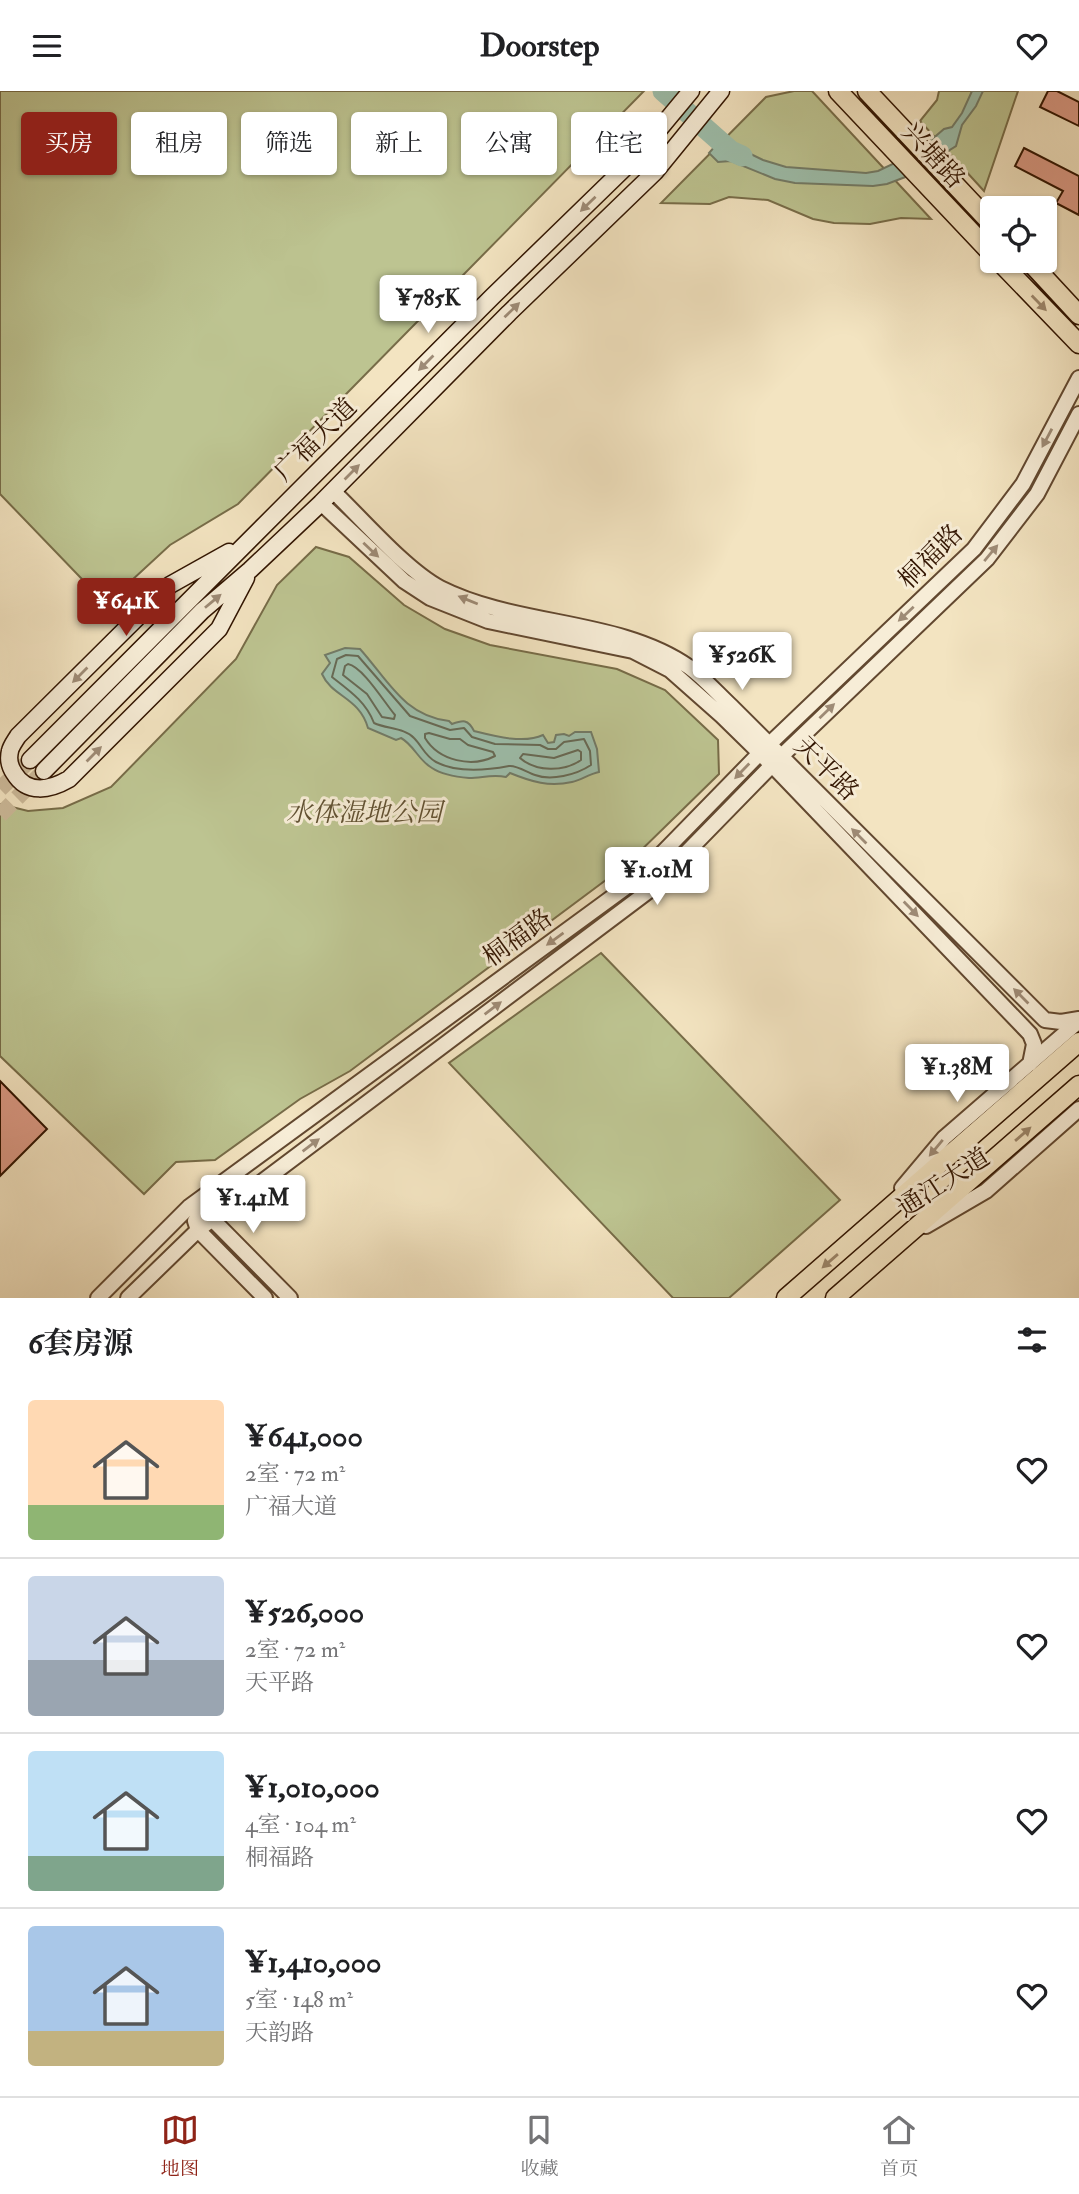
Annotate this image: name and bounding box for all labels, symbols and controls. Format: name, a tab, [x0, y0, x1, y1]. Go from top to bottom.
text: Doorstep	[480, 26, 599, 66]
icon: menu	[28, 27, 66, 65]
icon: heart	[1013, 27, 1051, 65]
chip: 买房	[21, 112, 117, 175]
chip: 租房	[131, 112, 227, 175]
chip: 筛选	[241, 112, 337, 175]
chip: 新上	[351, 112, 447, 175]
chip: 公寓	[461, 112, 557, 175]
chip: 住宅	[571, 112, 667, 175]
street label: 兴塘路	[895, 116, 972, 195]
one-way arrow	[580, 195, 597, 211]
map controls	[980, 196, 1057, 273]
button: locate	[980, 196, 1057, 273]
pin: ¥785K	[379, 275, 477, 335]
text: ¥785K	[396, 283, 460, 312]
one-way arrow	[1030, 294, 1047, 311]
one-way arrow	[504, 302, 521, 319]
one-way arrow	[417, 355, 434, 372]
street label: 广福大道	[268, 392, 364, 488]
one-way arrow	[1042, 428, 1053, 448]
one-way arrow	[344, 464, 360, 480]
street label: 桐福路	[892, 518, 970, 596]
one-way arrow	[362, 541, 379, 557]
one-way arrow	[983, 545, 998, 562]
pin: ¥641K	[77, 579, 175, 638]
text: ¥641K	[93, 586, 159, 615]
one-way arrow	[204, 594, 222, 609]
one-way arrow	[457, 594, 478, 605]
one-way arrow	[898, 606, 915, 622]
pin: ¥526K	[693, 633, 791, 692]
text: ¥526K	[709, 640, 775, 669]
one-way arrow	[71, 666, 88, 683]
one-way arrow	[819, 703, 836, 720]
street label: 天平路	[787, 730, 865, 808]
one-way arrow	[86, 745, 103, 762]
one-way arrow	[733, 763, 750, 780]
park label: 水体湿地公园	[286, 797, 446, 829]
one-way arrow	[851, 827, 868, 844]
pin: ¥1.01M	[600, 847, 714, 907]
text: ¥1.01M	[621, 855, 693, 884]
one-way arrow	[902, 901, 919, 918]
street label: 桐福路	[477, 902, 559, 974]
one-way arrow	[546, 932, 564, 946]
one-way arrow	[1013, 988, 1030, 1004]
one-way arrow	[484, 1001, 502, 1015]
pin: ¥1.38M	[900, 1045, 1014, 1104]
text: ¥1.38M	[921, 1052, 993, 1081]
one-way arrow	[1015, 1126, 1032, 1142]
one-way arrow	[302, 1138, 320, 1152]
one-way arrow	[929, 1139, 944, 1156]
street label: 通江大道	[891, 1141, 996, 1225]
pin: ¥1.41M	[196, 1175, 310, 1235]
text: ¥1.41M	[216, 1183, 290, 1212]
one-way arrow	[821, 1253, 838, 1268]
icon: filters	[1013, 1321, 1051, 1359]
text: 6套房源	[28, 1325, 133, 1362]
text: ¥641,000	[245, 1418, 363, 1455]
icon: home	[84, 1428, 168, 1512]
icon: heart	[1013, 1451, 1051, 1489]
text: 2室 · 72 m²	[245, 1459, 345, 1488]
text: 广福大道	[245, 1492, 337, 1521]
text: ¥526,000	[245, 1594, 364, 1631]
icon: home	[84, 1604, 168, 1688]
icon: heart	[1013, 1627, 1051, 1665]
text: 2室 · 72 m²	[245, 1635, 345, 1664]
text: 天平路	[245, 1668, 314, 1697]
text: ¥1,010,000	[245, 1769, 380, 1806]
icon: home	[84, 1779, 168, 1863]
icon: heart	[1013, 1802, 1051, 1840]
text: 4室 · 104 m²	[245, 1810, 356, 1839]
text: 桐福路	[245, 1843, 314, 1872]
text: ¥1,410,000	[245, 1944, 381, 1981]
icon: home	[84, 1954, 168, 2038]
icon: heart	[1013, 1977, 1051, 2015]
text: 5室 · 148 m²	[245, 1985, 353, 2014]
text: 天韵路	[245, 2018, 314, 2047]
tab: 地图	[161, 2111, 199, 2181]
tab: 收藏	[520, 2111, 558, 2181]
tab: 首页	[880, 2111, 918, 2181]

